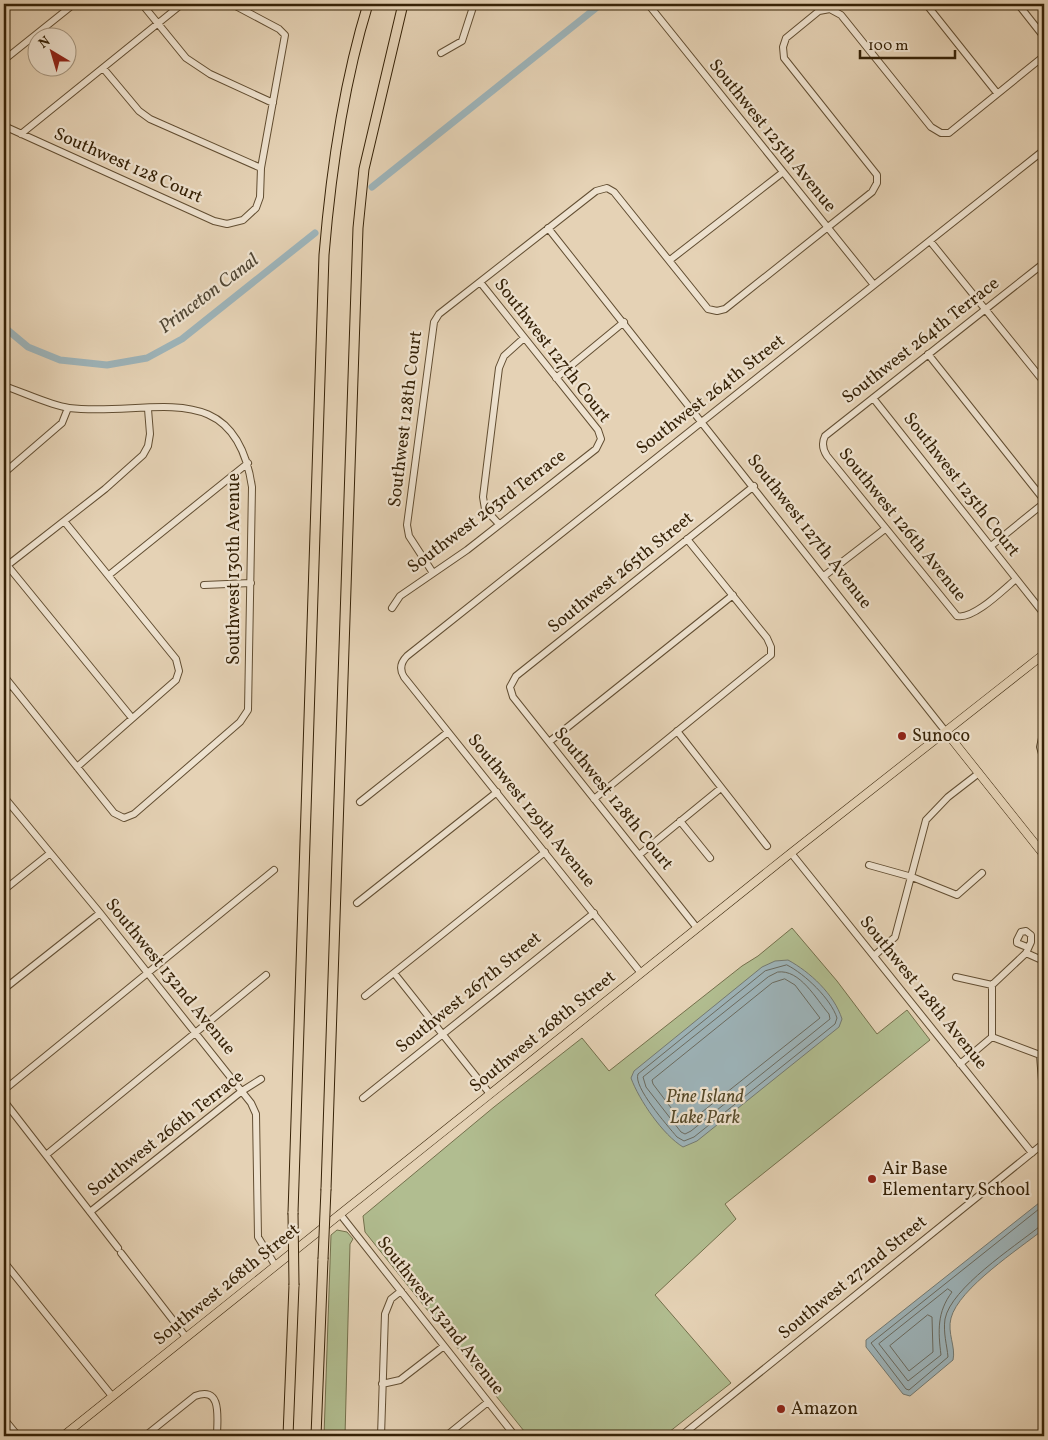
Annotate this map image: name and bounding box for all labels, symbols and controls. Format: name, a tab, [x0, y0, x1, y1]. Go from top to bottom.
north arrow	[28, 28, 78, 78]
scale bar	[860, 28, 956, 60]
text: N	[35, 32, 55, 54]
text: 100 m	[868, 36, 908, 57]
street label: Southwest 125th Avenue	[702, 54, 842, 218]
street label: Southwest 128 Court	[50, 122, 206, 210]
water label: Princeton Canal	[154, 248, 265, 340]
street label: Southwest 264th Terrace	[837, 272, 1005, 410]
street label: Southwest 127th Court	[488, 274, 616, 428]
street label: Southwest 128th Court	[383, 329, 429, 509]
street label: Southwest 264th Street	[631, 329, 791, 461]
street label: Southwest 125th Court	[897, 407, 1025, 563]
street label: Southwest 126th Avenue	[832, 443, 972, 607]
street label: Southwest 263rd Terrace	[402, 444, 572, 580]
street label: Southwest 127th Avenue	[741, 449, 877, 615]
street label: Southwest 130th Avenue	[222, 473, 247, 665]
street label: Southwest 265th Street	[543, 506, 699, 640]
street label: Southwest 128th Court	[547, 722, 679, 876]
place label: Sunoco	[912, 724, 970, 749]
street label: Southwest 129th Avenue	[461, 729, 601, 893]
marker: Sunoco	[896, 730, 908, 742]
street label: Southwest 132nd Avenue	[99, 893, 241, 1061]
street label: Southwest 128th Avenue	[853, 911, 993, 1075]
street label: Southwest 267th Street	[391, 926, 547, 1060]
street label: Southwest 268th Street	[465, 965, 621, 1099]
street label: Southwest 266th Terrace	[83, 1065, 249, 1203]
park label: Pine Island Lake Park	[666, 1085, 744, 1131]
place label: Air Base Elementary School	[882, 1157, 1030, 1203]
marker: Air Base Elementary School	[866, 1173, 878, 1185]
street label: Southwest 272nd Street	[773, 1210, 933, 1346]
street label: Southwest 268th Street	[149, 1218, 305, 1352]
street label: Southwest 132nd Avenue	[370, 1231, 510, 1401]
place label: Amazon	[791, 1397, 858, 1422]
marker: Amazon	[775, 1403, 787, 1415]

